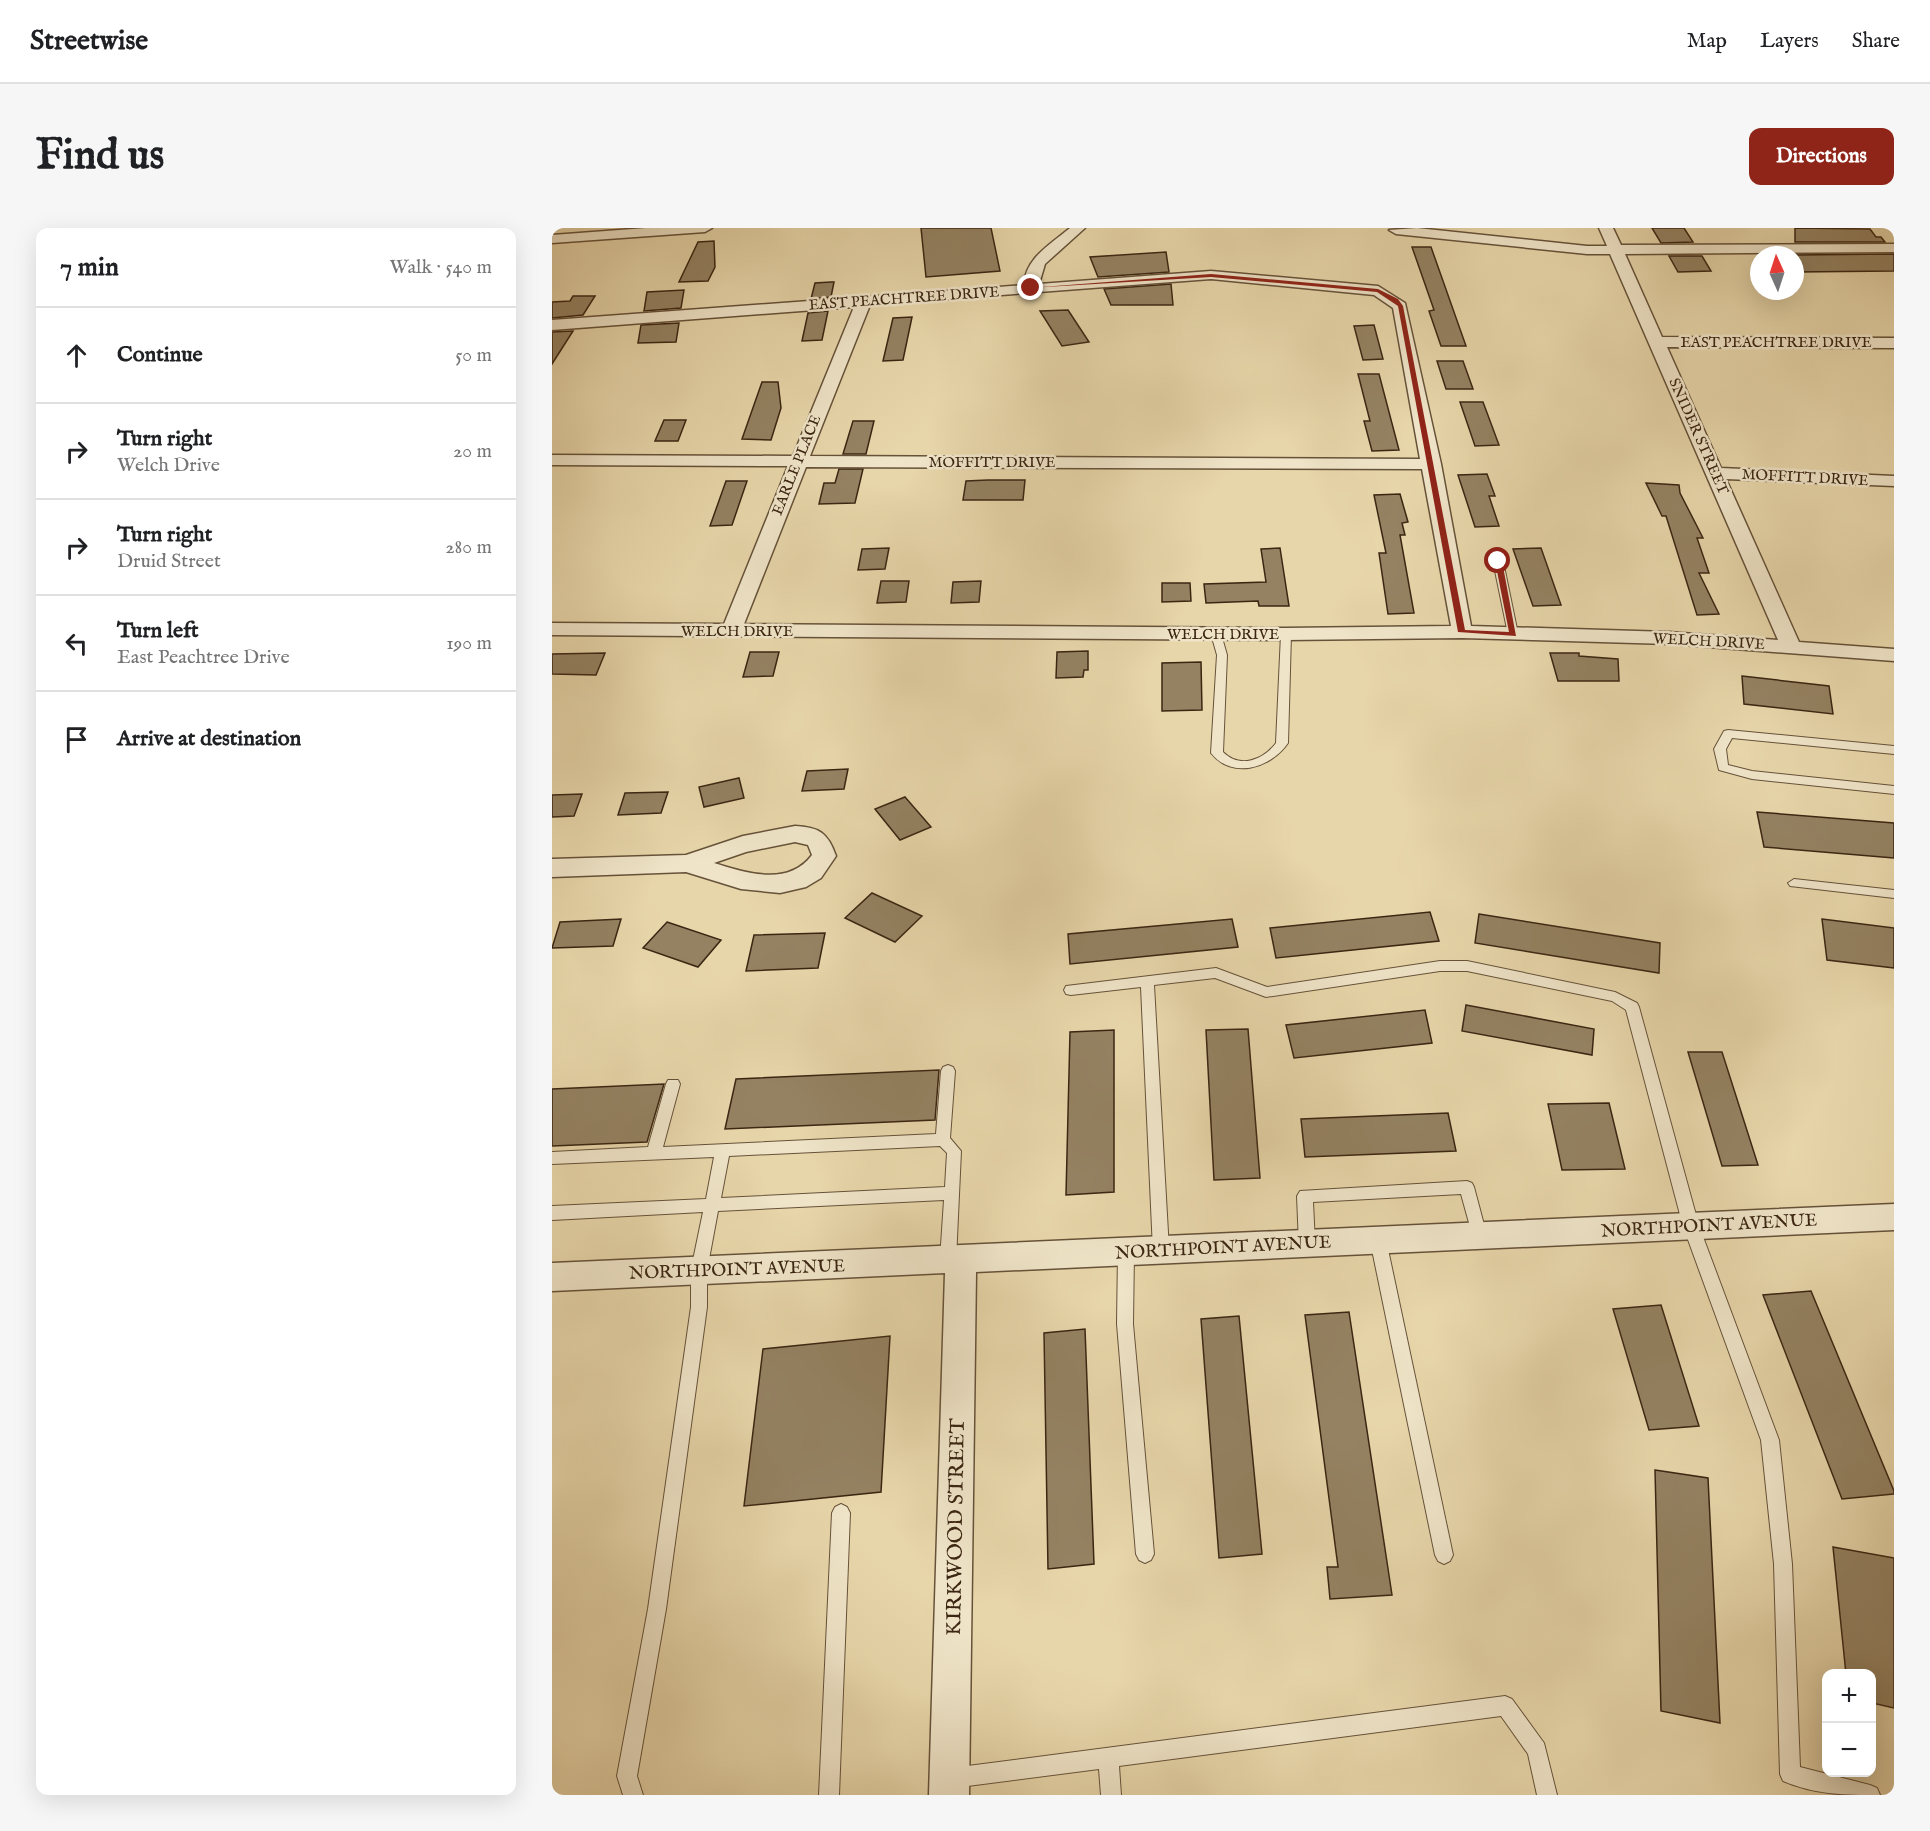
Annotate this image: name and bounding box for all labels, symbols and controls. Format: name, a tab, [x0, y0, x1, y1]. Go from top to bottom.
text: Streetwise	[30, 24, 148, 59]
text: Map	[1687, 28, 1727, 55]
text: Layers	[1760, 28, 1819, 55]
text: Share	[1852, 28, 1900, 55]
button: Directions	[1749, 128, 1894, 185]
text: Find us	[36, 130, 164, 183]
north arrow	[1750, 246, 1804, 300]
text: 7 min	[60, 251, 119, 284]
text: Walk · 540 m	[390, 255, 492, 280]
route end	[1017, 274, 1043, 300]
street label: EAST PEACHTREE DRIVE	[808, 282, 1000, 315]
street label: EAST PEACHTREE DRIVE	[1680, 333, 1872, 352]
icon: ahead	[60, 339, 93, 372]
text: Continue	[117, 341, 203, 369]
text: 50 m	[455, 343, 492, 368]
street label: SNIDER STREET	[1664, 375, 1733, 498]
street label: EARLE PLACE	[768, 412, 825, 518]
text: Turn right	[117, 425, 212, 453]
icon: right	[60, 435, 93, 468]
text: 20 m	[453, 439, 492, 464]
text: Welch Drive	[117, 453, 220, 478]
street label: MOFFITT DRIVE	[929, 453, 1055, 472]
street label: MOFFITT DRIVE	[1741, 465, 1869, 490]
text: Turn right	[117, 521, 212, 549]
icon: right	[60, 531, 93, 564]
text: 280 m	[445, 535, 492, 560]
route start	[1484, 547, 1510, 573]
text: Druid Street	[117, 549, 221, 574]
text: Turn left	[117, 617, 199, 645]
street label: WELCH DRIVE	[681, 622, 793, 641]
street label: WELCH DRIVE	[1167, 625, 1279, 644]
icon: left	[60, 627, 93, 660]
street label: WELCH DRIVE	[1653, 629, 1765, 654]
text: 190 m	[446, 631, 492, 656]
text: East Peachtree Drive	[117, 645, 290, 670]
icon: arrive	[60, 723, 93, 756]
text: Arrive at destination	[117, 725, 301, 753]
street label: NORTHPOINT AVENUE	[1600, 1209, 1818, 1244]
street label: NORTHPOINT AVENUE	[1114, 1231, 1332, 1266]
street label: NORTHPOINT AVENUE	[629, 1255, 846, 1286]
street label: KIRKWOOD STREET	[941, 1417, 972, 1636]
map controls	[1822, 1669, 1876, 1777]
button: +	[1822, 1669, 1876, 1723]
button: −	[1822, 1723, 1876, 1777]

